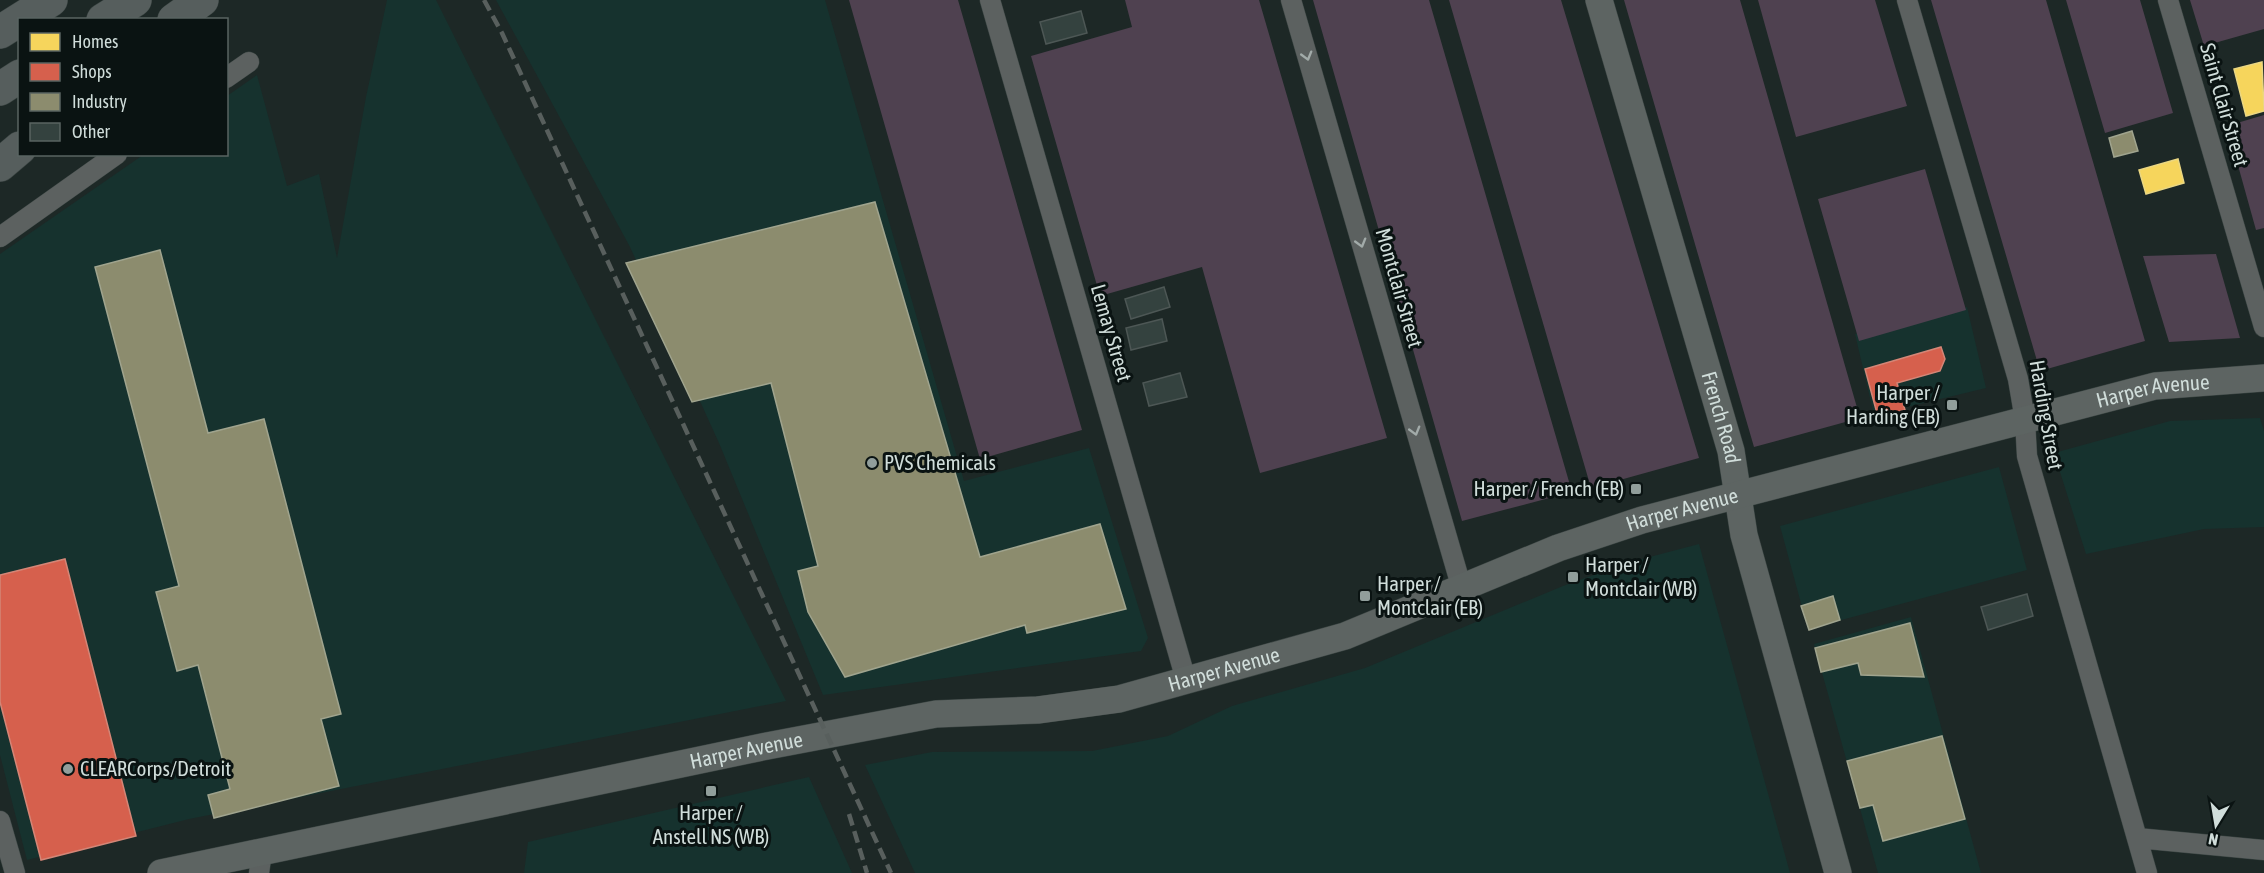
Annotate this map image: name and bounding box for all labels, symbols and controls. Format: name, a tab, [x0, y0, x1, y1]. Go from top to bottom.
legend	[18, 18, 228, 156]
text: Homes	[72, 31, 118, 52]
street label: Saint Clair Street	[2196, 40, 2254, 169]
one-way arrow	[1300, 50, 1312, 61]
text: Shops	[72, 61, 112, 82]
text: Industry	[72, 91, 127, 112]
text: Other	[72, 121, 111, 142]
street label: Montclair Street	[1371, 225, 1428, 350]
one-way arrow	[1354, 238, 1366, 248]
street label: Lemay Street	[1087, 281, 1137, 384]
street label: Harding Street	[2026, 358, 2068, 472]
street label: French Road	[1697, 368, 1746, 465]
street label: Harper Avenue	[2093, 369, 2210, 412]
place label: Harper / Harding (EB)	[1846, 380, 1940, 428]
marker: Harper / Harding (EB)	[1945, 398, 1959, 412]
one-way arrow	[1408, 425, 1420, 436]
place label: PVS Chemicals	[884, 450, 996, 474]
marker: PVS Chemicals	[865, 456, 879, 470]
place label: Harper / French (EB)	[1474, 476, 1624, 500]
street label: Harper Avenue	[1623, 482, 1740, 536]
marker: Harper / French (EB)	[1629, 482, 1643, 496]
place label: Harper / Montclair (WB)	[1585, 552, 1697, 600]
marker: Harper / Montclair (WB)	[1566, 570, 1580, 584]
place label: Harper / Montclair (EB)	[1377, 571, 1483, 619]
marker: Harper / Montclair (EB)	[1358, 589, 1372, 603]
street label: Harper Avenue	[1165, 642, 1282, 696]
street label: Harper Avenue	[687, 726, 805, 773]
place label: CLEARCorps/Detroit	[80, 756, 231, 780]
marker: CLEARCorps/Detroit	[61, 762, 75, 776]
marker: Harper / Anstell NS (WB)	[704, 784, 718, 798]
north arrow	[2186, 795, 2246, 855]
place label: Harper / Anstell NS (WB)	[653, 800, 769, 848]
text: N	[2207, 830, 2219, 849]

